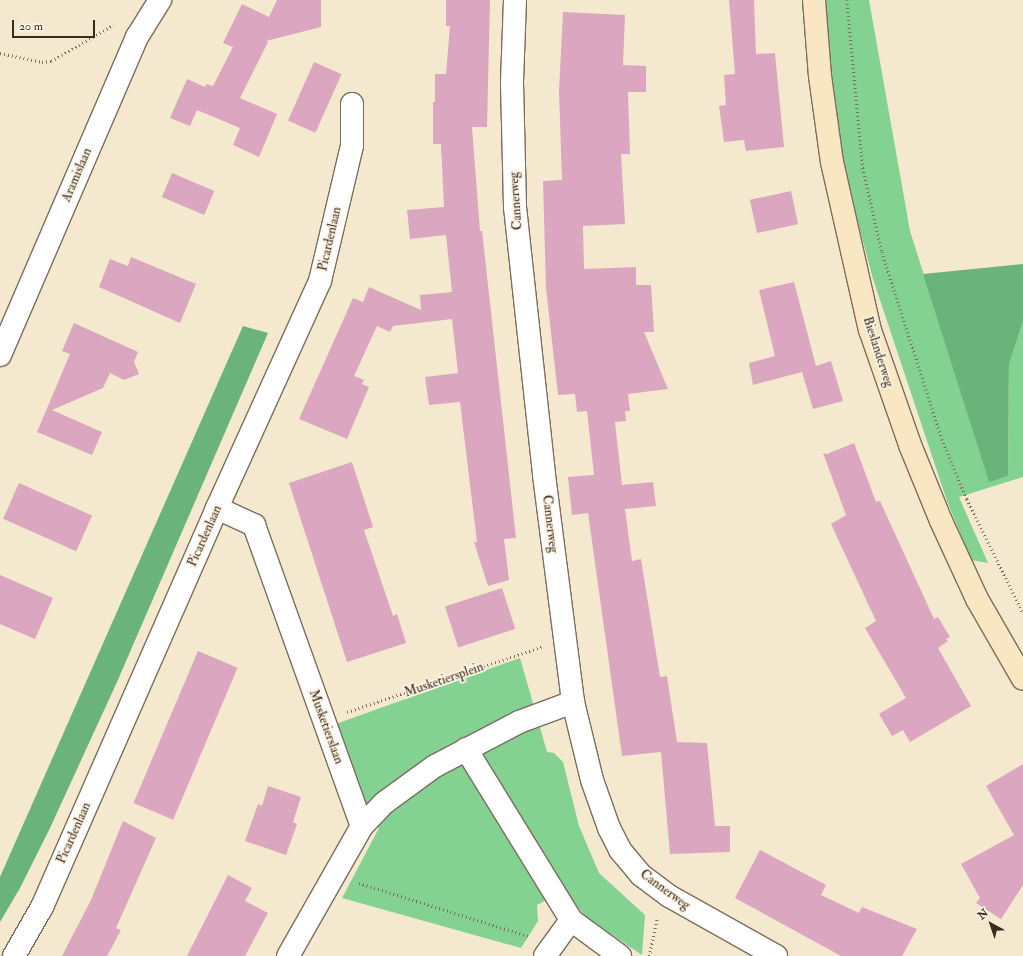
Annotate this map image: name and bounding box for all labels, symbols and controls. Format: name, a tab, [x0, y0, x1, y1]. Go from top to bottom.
scale bar	[14, 12, 97, 38]
text: 20 m	[19, 19, 43, 34]
street label: Aramislaan	[59, 146, 95, 204]
street label: Cannerweg	[506, 171, 526, 231]
street label: Picardenlaan	[315, 205, 345, 273]
street label: Bieslanderweg	[859, 315, 897, 389]
street label: Cannerweg	[539, 494, 561, 554]
street label: Picardenlaan	[185, 503, 225, 569]
street label: Musketiersplein	[402, 659, 486, 701]
street label: Musketierslaan	[305, 688, 347, 766]
street label: Picardenlaan	[54, 800, 94, 866]
street label: Cannerweg	[637, 867, 693, 913]
north arrow	[971, 904, 1011, 944]
text: N	[975, 906, 991, 923]

